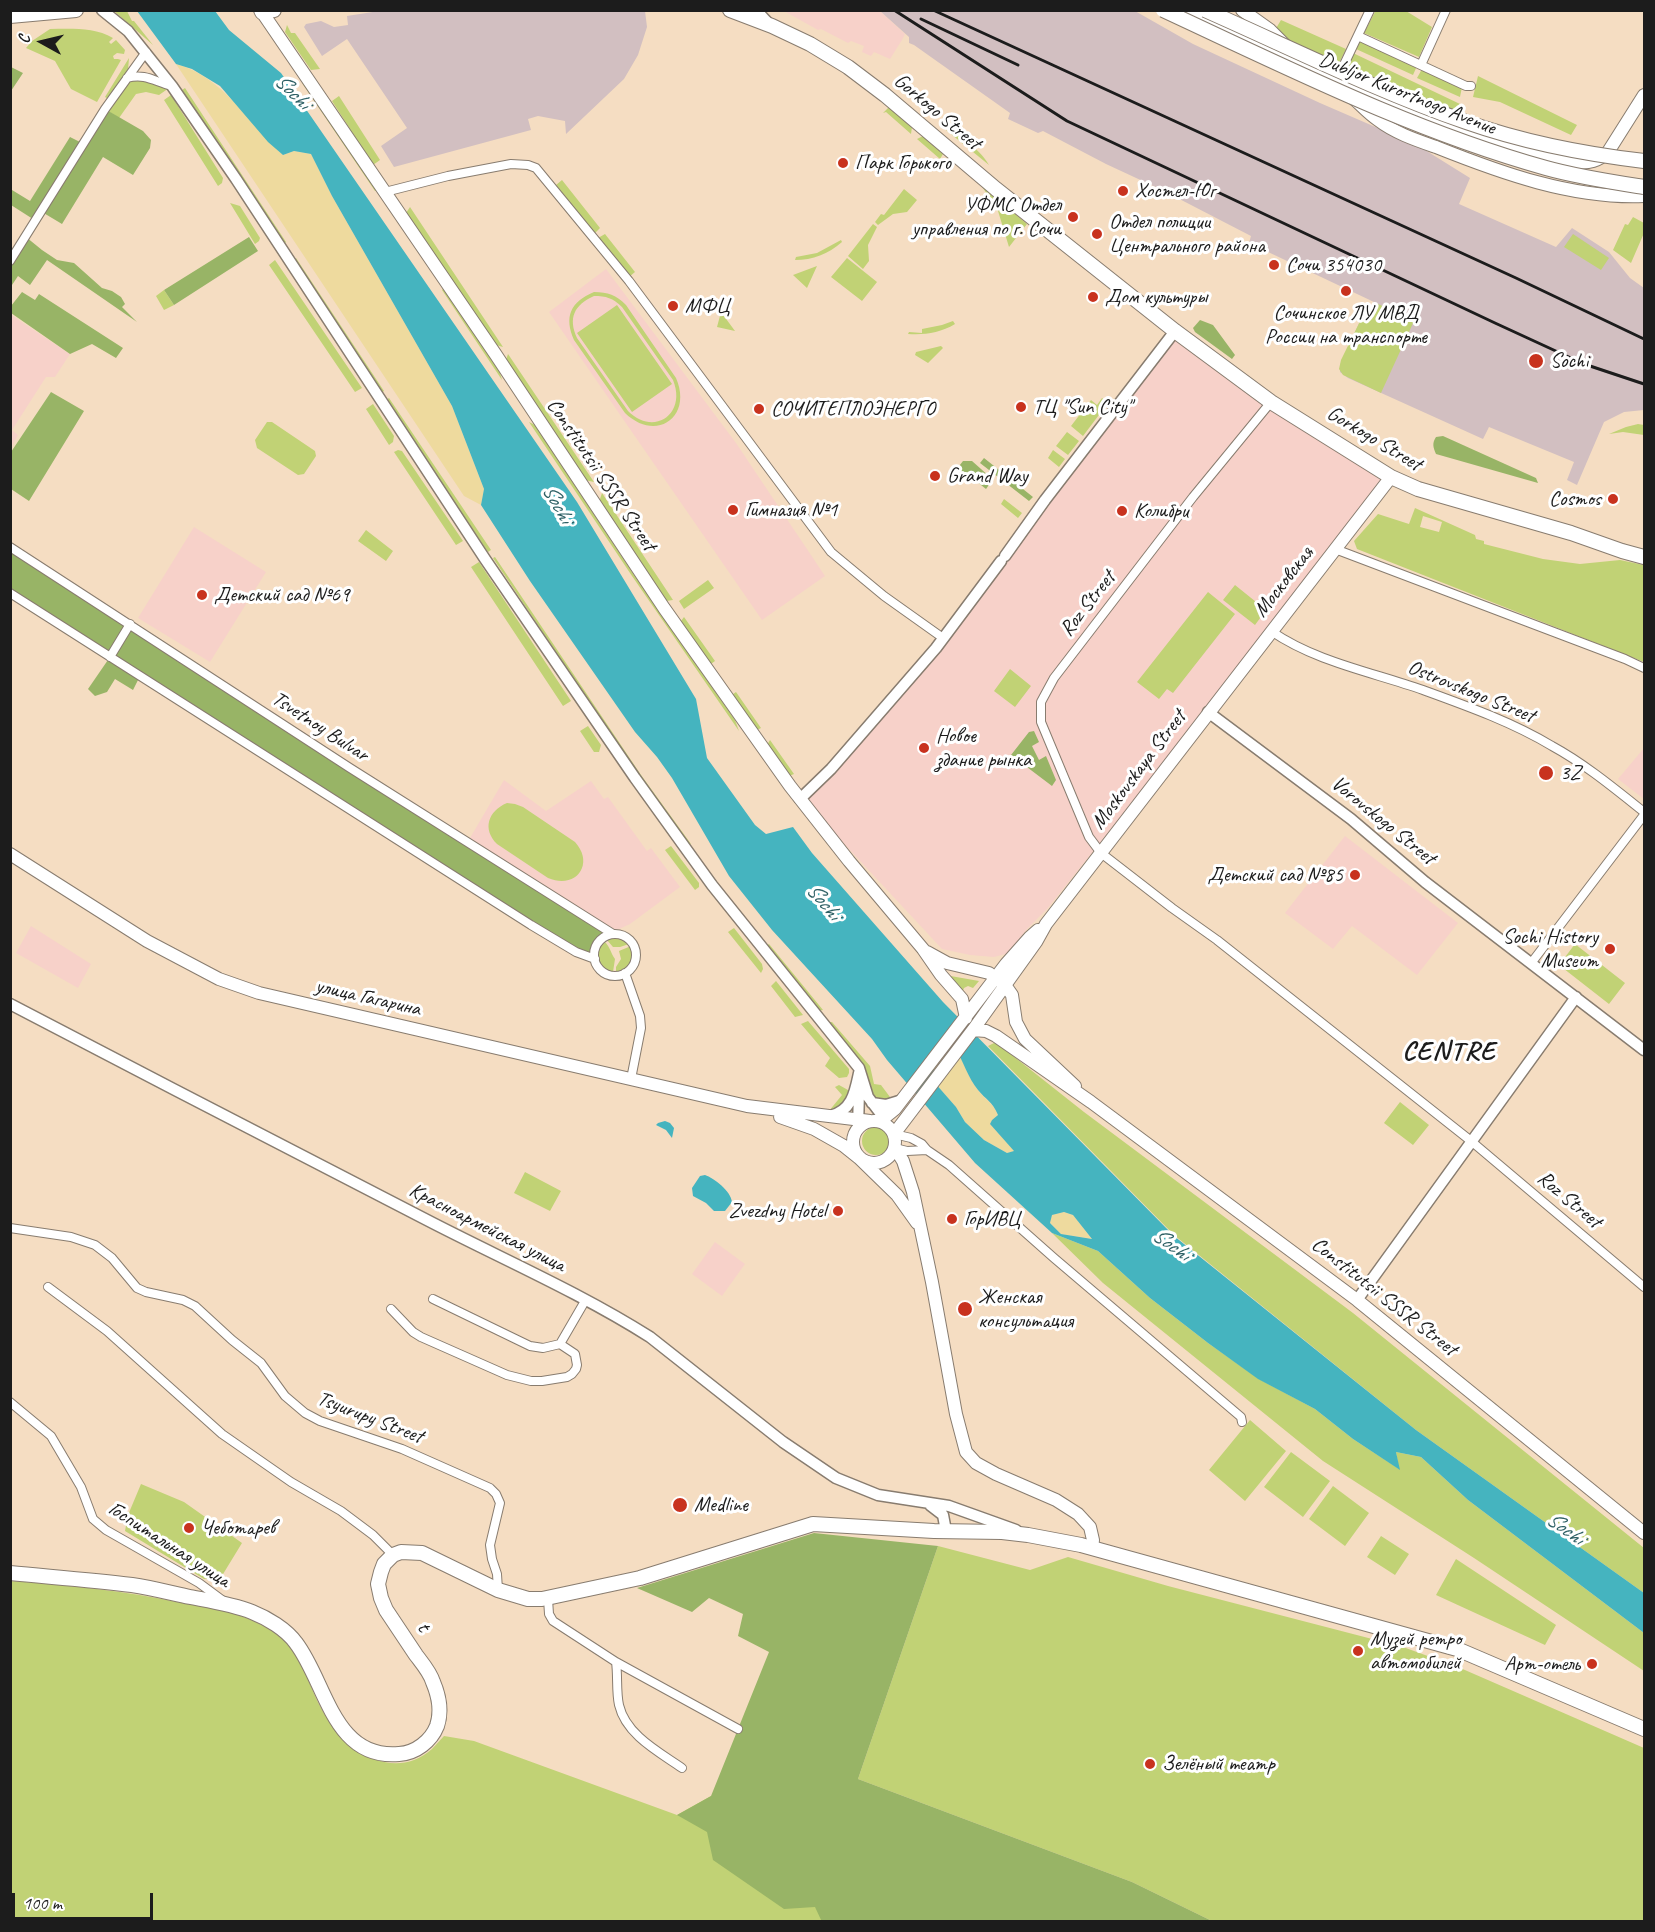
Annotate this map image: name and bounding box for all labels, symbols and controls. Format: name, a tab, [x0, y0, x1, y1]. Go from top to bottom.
north arrow	[12, 12, 72, 72]
text: С	[14, 34, 35, 45]
street label: Dubljor Kurortnogo Avenue	[1315, 47, 1499, 141]
water label: Sochi	[268, 68, 316, 116]
street label: Gorkogo Street	[888, 68, 986, 156]
place label: Парк Горького	[855, 150, 951, 176]
marker: Парк Горького	[836, 156, 850, 170]
place label: Хостел-Юг	[1135, 178, 1215, 204]
marker: Хостел-Юг	[1116, 184, 1130, 198]
place label: УФМС Отдел управления по г. Сочи	[912, 192, 1061, 242]
place label: Отдел полиции Центрального района	[1109, 209, 1265, 259]
marker: УФМС Отдел управления по г. Сочи	[1066, 210, 1080, 224]
marker: Отдел полиции Центрального района	[1090, 227, 1104, 241]
place label: Сочи 354030	[1286, 252, 1381, 278]
marker: Сочи 354030	[1267, 258, 1281, 272]
place label: Дом культуры	[1105, 284, 1207, 310]
marker: Сочинское ЛУ МВД России на транспорте	[1339, 284, 1353, 298]
marker: Дом культуры	[1086, 290, 1100, 304]
place label: МФЦ	[685, 293, 730, 319]
marker: МФЦ	[666, 299, 680, 313]
place label: Сочинское ЛУ МВД России на транспорте	[1265, 300, 1427, 350]
place label: Sochi	[1550, 348, 1588, 374]
marker: Sochi	[1527, 352, 1545, 370]
street label: Constitutsii SSSR Street	[541, 394, 661, 556]
place label: ТЦ "Sun City"	[1033, 394, 1131, 420]
place label: СОЧИТЕПЛОЭНЕРГО	[771, 396, 935, 422]
marker: ТЦ "Sun City"	[1014, 400, 1028, 414]
street label: Gorkogo Street	[1322, 401, 1426, 477]
marker: СОЧИТЕПЛОЭНЕРГО	[752, 402, 766, 416]
place label: Grand Way	[947, 463, 1028, 489]
marker: Grand Way	[928, 469, 942, 483]
water label: Sochi	[536, 480, 578, 528]
place label: Cosmos	[1549, 486, 1601, 512]
marker: Cosmos	[1606, 492, 1620, 506]
place label: Гимназия №1	[745, 497, 838, 523]
place label: Колибри	[1134, 498, 1188, 524]
marker: Гимназия №1	[726, 503, 740, 517]
marker: Колибри	[1115, 504, 1129, 518]
street label: Московская	[1249, 542, 1319, 622]
street label: Roz Street	[1055, 566, 1121, 642]
place label: Детский сад №69	[214, 582, 349, 608]
marker: Детский сад №69	[195, 588, 209, 602]
street label: Ostrovskogo Street	[1404, 655, 1538, 729]
street label: Tsvetnoy Bulvar	[267, 686, 373, 768]
street label: Moskovskaya Street	[1086, 706, 1192, 834]
place label: Новое здание рынка	[936, 723, 1031, 773]
marker: Новое здание рынка	[917, 741, 931, 755]
place label: 3Z	[1560, 760, 1580, 786]
marker: 3Z	[1537, 764, 1555, 782]
street label: Vorovskogo Street	[1326, 771, 1440, 871]
place label: Детский сад №85	[1208, 862, 1343, 888]
marker: Детский сад №85	[1348, 868, 1362, 882]
water label: Sochi	[800, 878, 846, 926]
place label: Sochi History Museum	[1502, 924, 1598, 974]
marker: Sochi History Museum	[1603, 942, 1617, 956]
street label: улица Гагарина	[313, 974, 423, 1022]
district label: CENTRE	[1403, 1036, 1495, 1068]
street label: Roz Street	[1532, 1166, 1606, 1234]
street label: Красноармейская улица	[405, 1178, 569, 1278]
place label: Zvezdny Hotel	[729, 1198, 826, 1224]
marker: Zvezdny Hotel	[831, 1204, 845, 1218]
place label: ГорИВЦ	[964, 1206, 1020, 1232]
marker: ГорИВЦ	[945, 1212, 959, 1226]
water label: Sochi	[1147, 1223, 1195, 1267]
street label: Constitutsii SSSR Street	[1306, 1232, 1462, 1362]
place label: Женская консультация	[978, 1284, 1073, 1334]
marker: Женская консультация	[956, 1300, 974, 1318]
street label: Tsyurupy Street	[314, 1386, 426, 1450]
place label: Medline	[694, 1492, 748, 1518]
street label: Госпитальная улица	[103, 1496, 235, 1594]
marker: Medline	[671, 1496, 689, 1514]
water label: Sochi	[1541, 1507, 1589, 1551]
place label: Чеботарев	[201, 1515, 275, 1541]
marker: Чеботарев	[182, 1521, 196, 1535]
street label: t	[411, 1617, 435, 1637]
place label: Музей ретро автомобилей	[1370, 1626, 1461, 1676]
marker: Музей ретро автомобилей	[1351, 1644, 1365, 1658]
place label: Арт-отель	[1504, 1651, 1580, 1677]
marker: Арт-отель	[1585, 1657, 1599, 1671]
place label: Зелёный театр	[1162, 1751, 1275, 1777]
marker: Зелёный театр	[1143, 1757, 1157, 1771]
scale bar	[15, 1881, 156, 1919]
text: 100 m	[23, 1892, 62, 1914]

